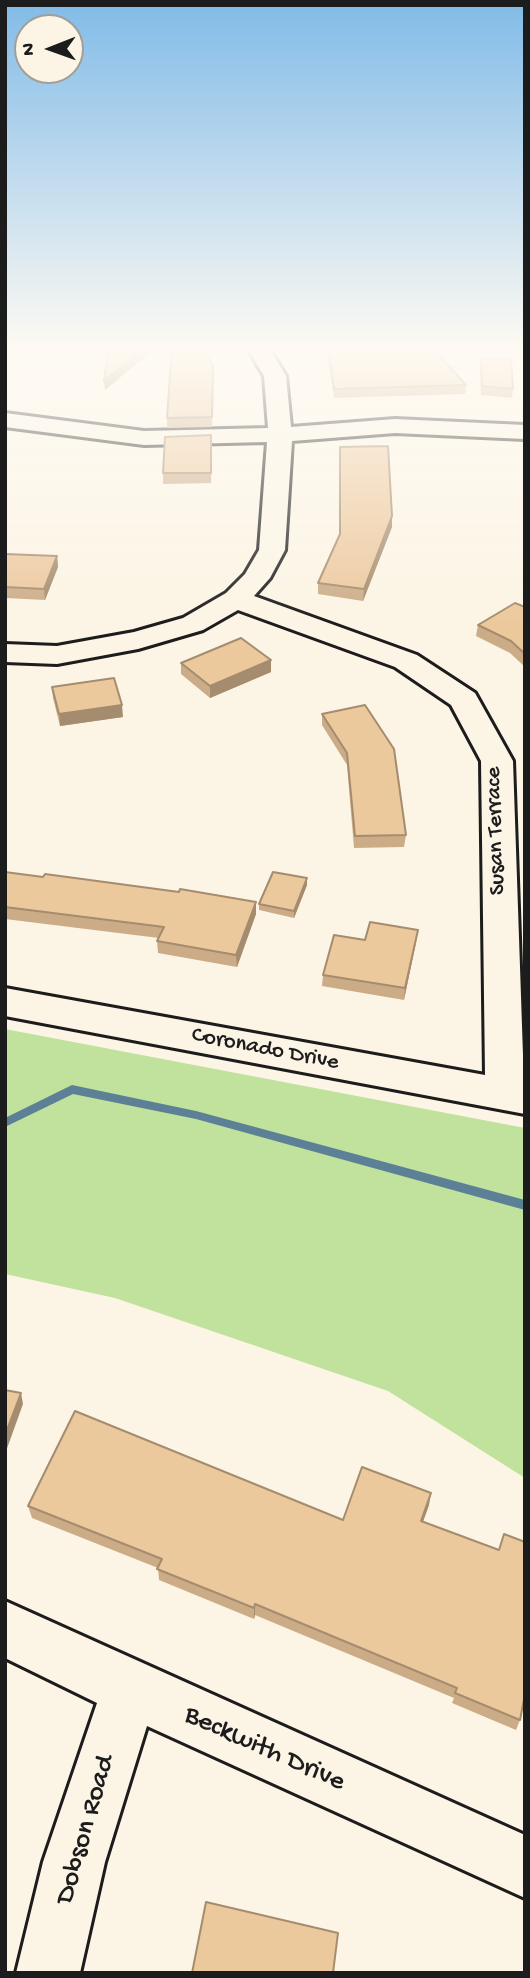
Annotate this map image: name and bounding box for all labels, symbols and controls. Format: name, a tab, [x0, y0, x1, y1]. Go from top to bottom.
north arrow	[14, 14, 84, 84]
text: N	[18, 43, 41, 56]
street label: Susan Terrace	[481, 766, 513, 896]
street label: Coronado Drive	[189, 1022, 341, 1078]
street label: Beckwith Drive	[178, 1700, 350, 1800]
street label: Dobson Road	[50, 1752, 124, 1908]

